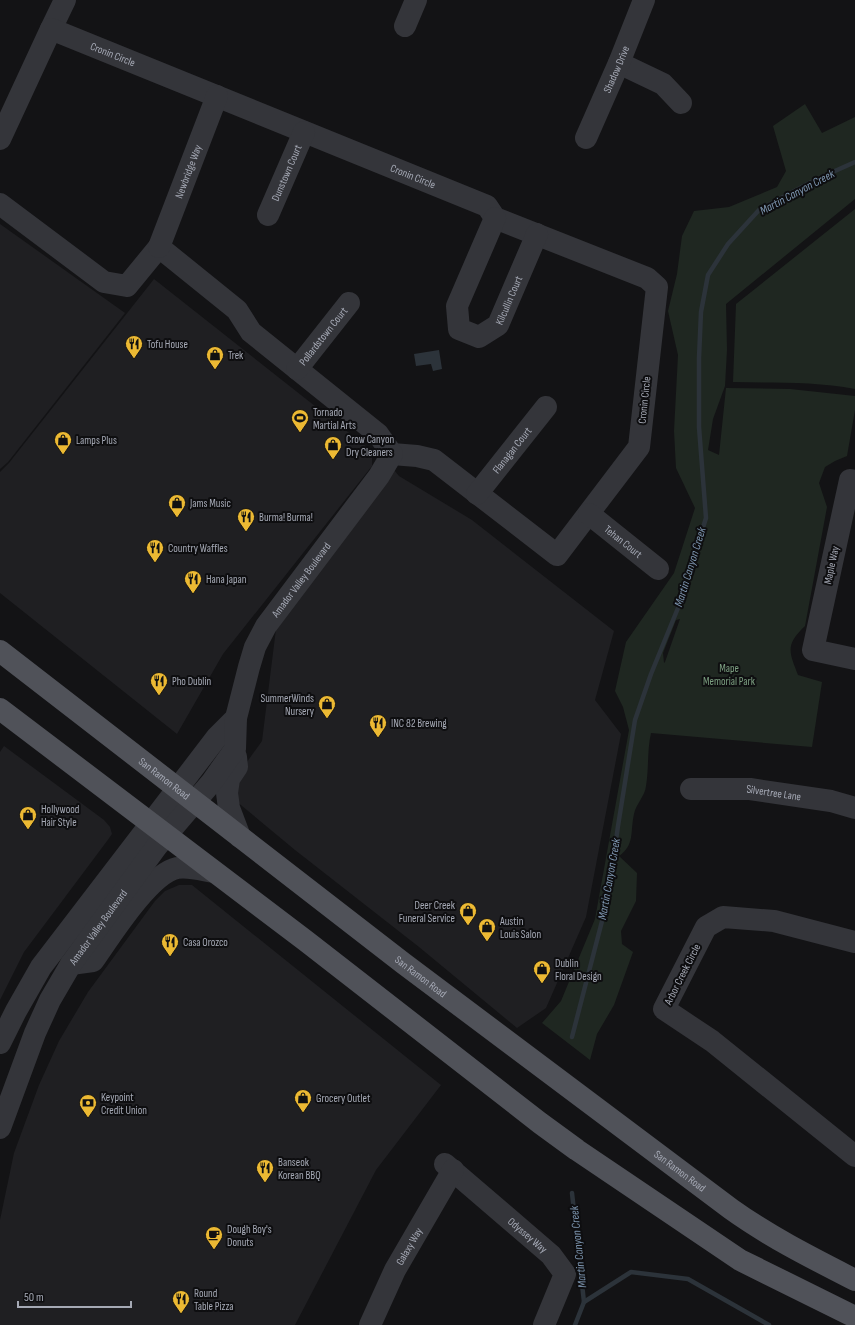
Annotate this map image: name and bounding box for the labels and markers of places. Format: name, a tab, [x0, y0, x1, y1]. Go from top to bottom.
restaurant icon: Tofu House	[124, 334, 144, 359]
place label: Tofu House	[147, 338, 188, 351]
shop icon: Trek	[205, 345, 225, 370]
place label: Trek	[228, 349, 244, 362]
place label: Tornado Martial Arts	[313, 406, 356, 432]
sports icon: Tornado Martial Arts	[290, 408, 310, 433]
shop icon: Lamps Plus	[53, 430, 73, 455]
place label: Crow Canyon Dry Cleaners	[346, 433, 394, 459]
place label: Lamps Plus	[76, 434, 117, 447]
shop icon: Crow Canyon Dry Cleaners	[323, 435, 343, 460]
shop icon: Jams Music	[167, 493, 187, 518]
place label: Jams Music	[189, 497, 231, 510]
restaurant icon: Burma! Burma!	[236, 507, 256, 532]
place label: Burma! Burma!	[259, 511, 313, 524]
restaurant icon: Country Waffles	[145, 538, 165, 563]
place label: Country Waffles	[168, 542, 228, 555]
restaurant icon: Hana Japan	[183, 569, 203, 594]
place label: Hana Japan	[206, 573, 247, 586]
restaurant icon: Pho Dublin	[149, 671, 169, 696]
place label: Pho Dublin	[172, 675, 212, 688]
place label: SummerWinds Nursery	[261, 692, 315, 718]
shop icon: SummerWinds Nursery	[317, 694, 337, 719]
restaurant icon: INC 82 Brewing	[368, 713, 388, 738]
place label: INC 82 Brewing	[391, 717, 447, 730]
place label: Hollywood Hair Style	[41, 803, 80, 829]
shop icon: Hollywood Hair Style	[18, 805, 38, 830]
place label: Deer Creek Funeral Service	[399, 899, 456, 925]
shop icon: Deer Creek Funeral Service	[458, 901, 478, 926]
place label: Austin Louis Salon	[499, 915, 541, 941]
shop icon: Austin Louis Salon	[477, 917, 497, 942]
restaurant icon: Casa Orozco	[160, 932, 180, 957]
place label: Casa Orozco	[183, 936, 228, 949]
place label: Dublin Floral Design	[555, 957, 602, 983]
shop icon: Dublin Floral Design	[532, 959, 552, 984]
shop icon: Grocery Outlet	[293, 1088, 313, 1113]
place label: Keypoint Credit Union	[101, 1091, 147, 1117]
place label: Grocery Outlet	[316, 1092, 371, 1105]
bank icon: Keypoint Credit Union	[78, 1093, 98, 1118]
place label: Banseok Korean BBQ	[278, 1156, 321, 1182]
restaurant icon: Banseok Korean BBQ	[255, 1158, 275, 1183]
place label: Dough Boy's Donuts	[227, 1223, 272, 1249]
cafe icon: Dough Boy's Donuts	[204, 1225, 224, 1250]
place label: Round Table Pizza	[194, 1287, 234, 1313]
restaurant icon: Round Table Pizza	[171, 1289, 191, 1314]

